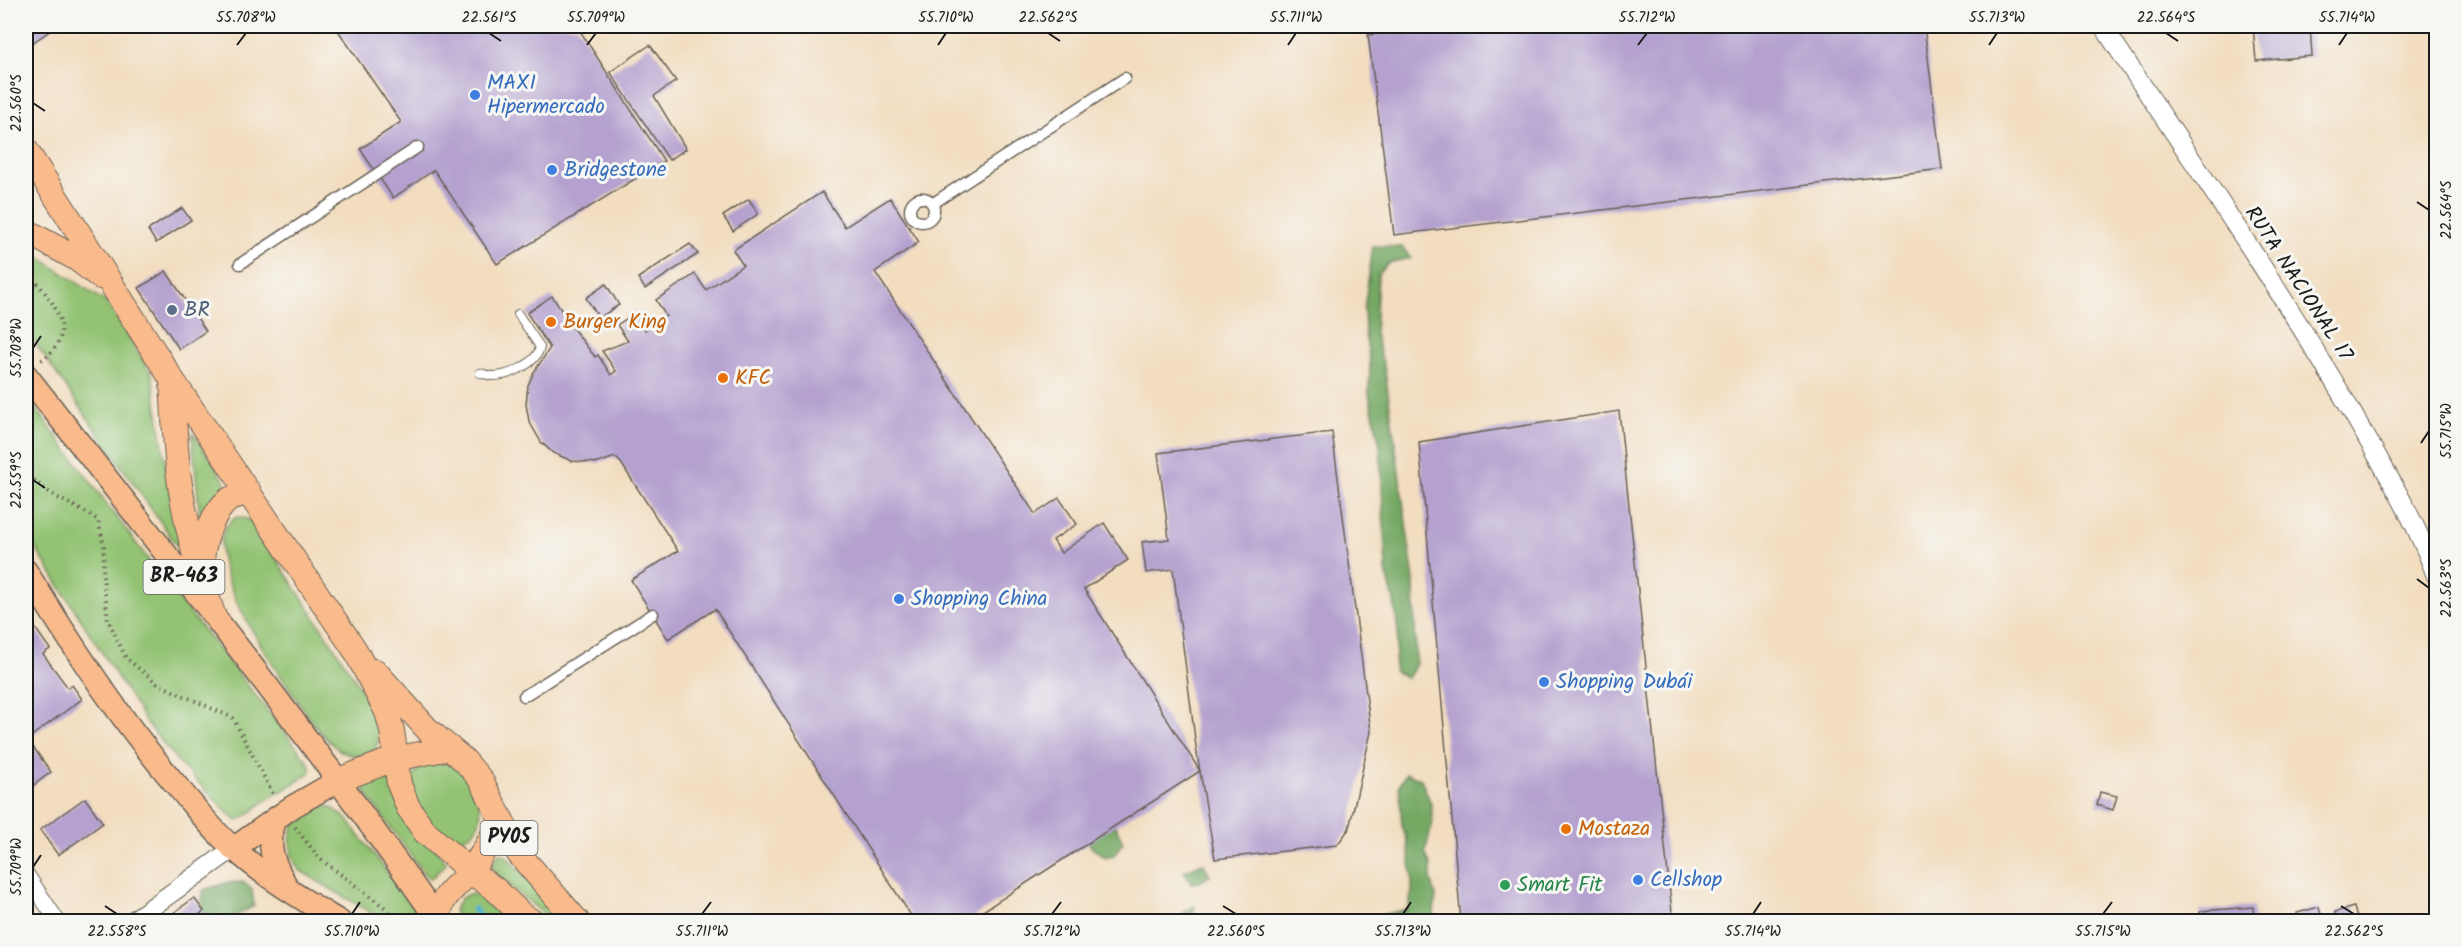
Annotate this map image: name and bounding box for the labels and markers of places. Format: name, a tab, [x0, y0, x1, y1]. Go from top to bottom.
place label: MAXI Hipermercado	[487, 67, 605, 124]
marker: MAXI Hipermercado	[468, 88, 482, 102]
place label: Bridgestone	[564, 154, 667, 187]
marker: Bridgestone	[545, 163, 559, 177]
place label: BR	[184, 294, 210, 327]
marker: BR	[165, 303, 179, 317]
place label: Burger King	[563, 306, 667, 339]
marker: Burger King	[544, 315, 558, 329]
place label: KFC	[735, 362, 771, 395]
marker: KFC	[716, 371, 730, 385]
place label: Shopping China	[911, 583, 1047, 616]
marker: Shopping China	[892, 592, 906, 606]
place label: Shopping Dubái	[1556, 666, 1693, 699]
marker: Shopping Dubái	[1537, 675, 1551, 689]
place label: Mostaza	[1578, 813, 1650, 846]
marker: Mostaza	[1559, 822, 1573, 836]
place label: Cellshop	[1650, 864, 1722, 897]
place label: Smart Fit	[1517, 869, 1603, 902]
marker: Cellshop	[1631, 873, 1645, 887]
marker: Smart Fit	[1498, 878, 1512, 892]

